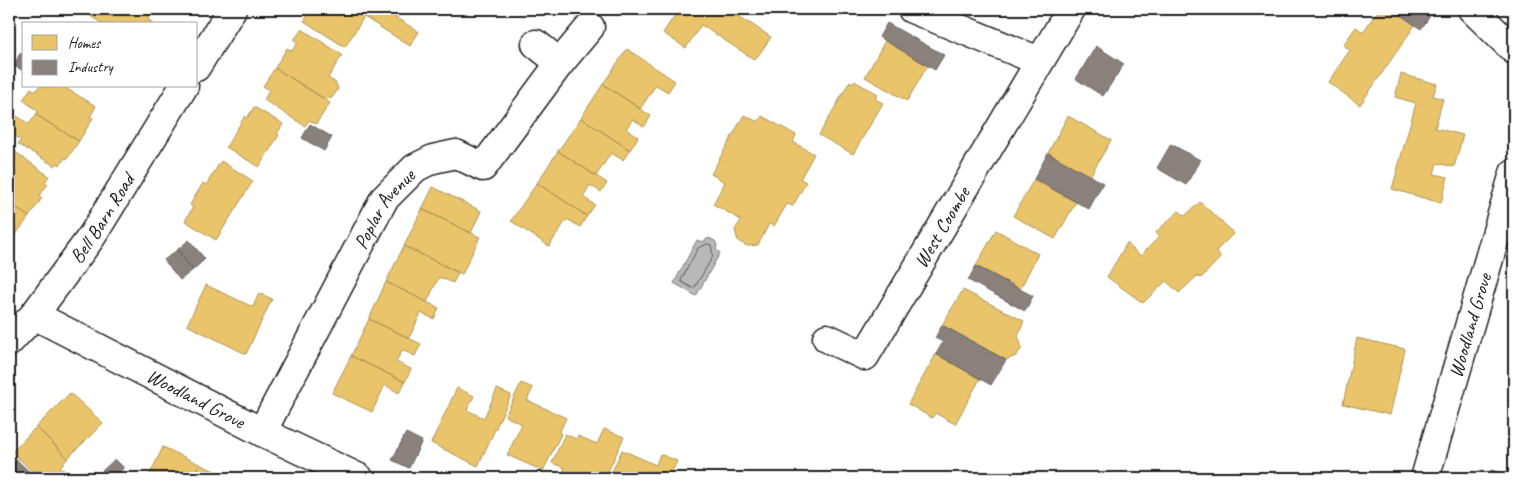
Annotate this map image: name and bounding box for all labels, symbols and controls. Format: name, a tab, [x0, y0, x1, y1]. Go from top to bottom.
legend	[22, 22, 198, 88]
text: Homes	[68, 34, 102, 53]
text: Industry	[68, 58, 115, 77]
street label: Poplar Avenue	[348, 162, 421, 253]
street label: Bell Barn Road	[64, 166, 141, 268]
street label: West Coombe	[908, 181, 976, 272]
street label: Woodland Grove	[1443, 269, 1497, 380]
street label: Woodland Grove	[143, 363, 251, 434]

